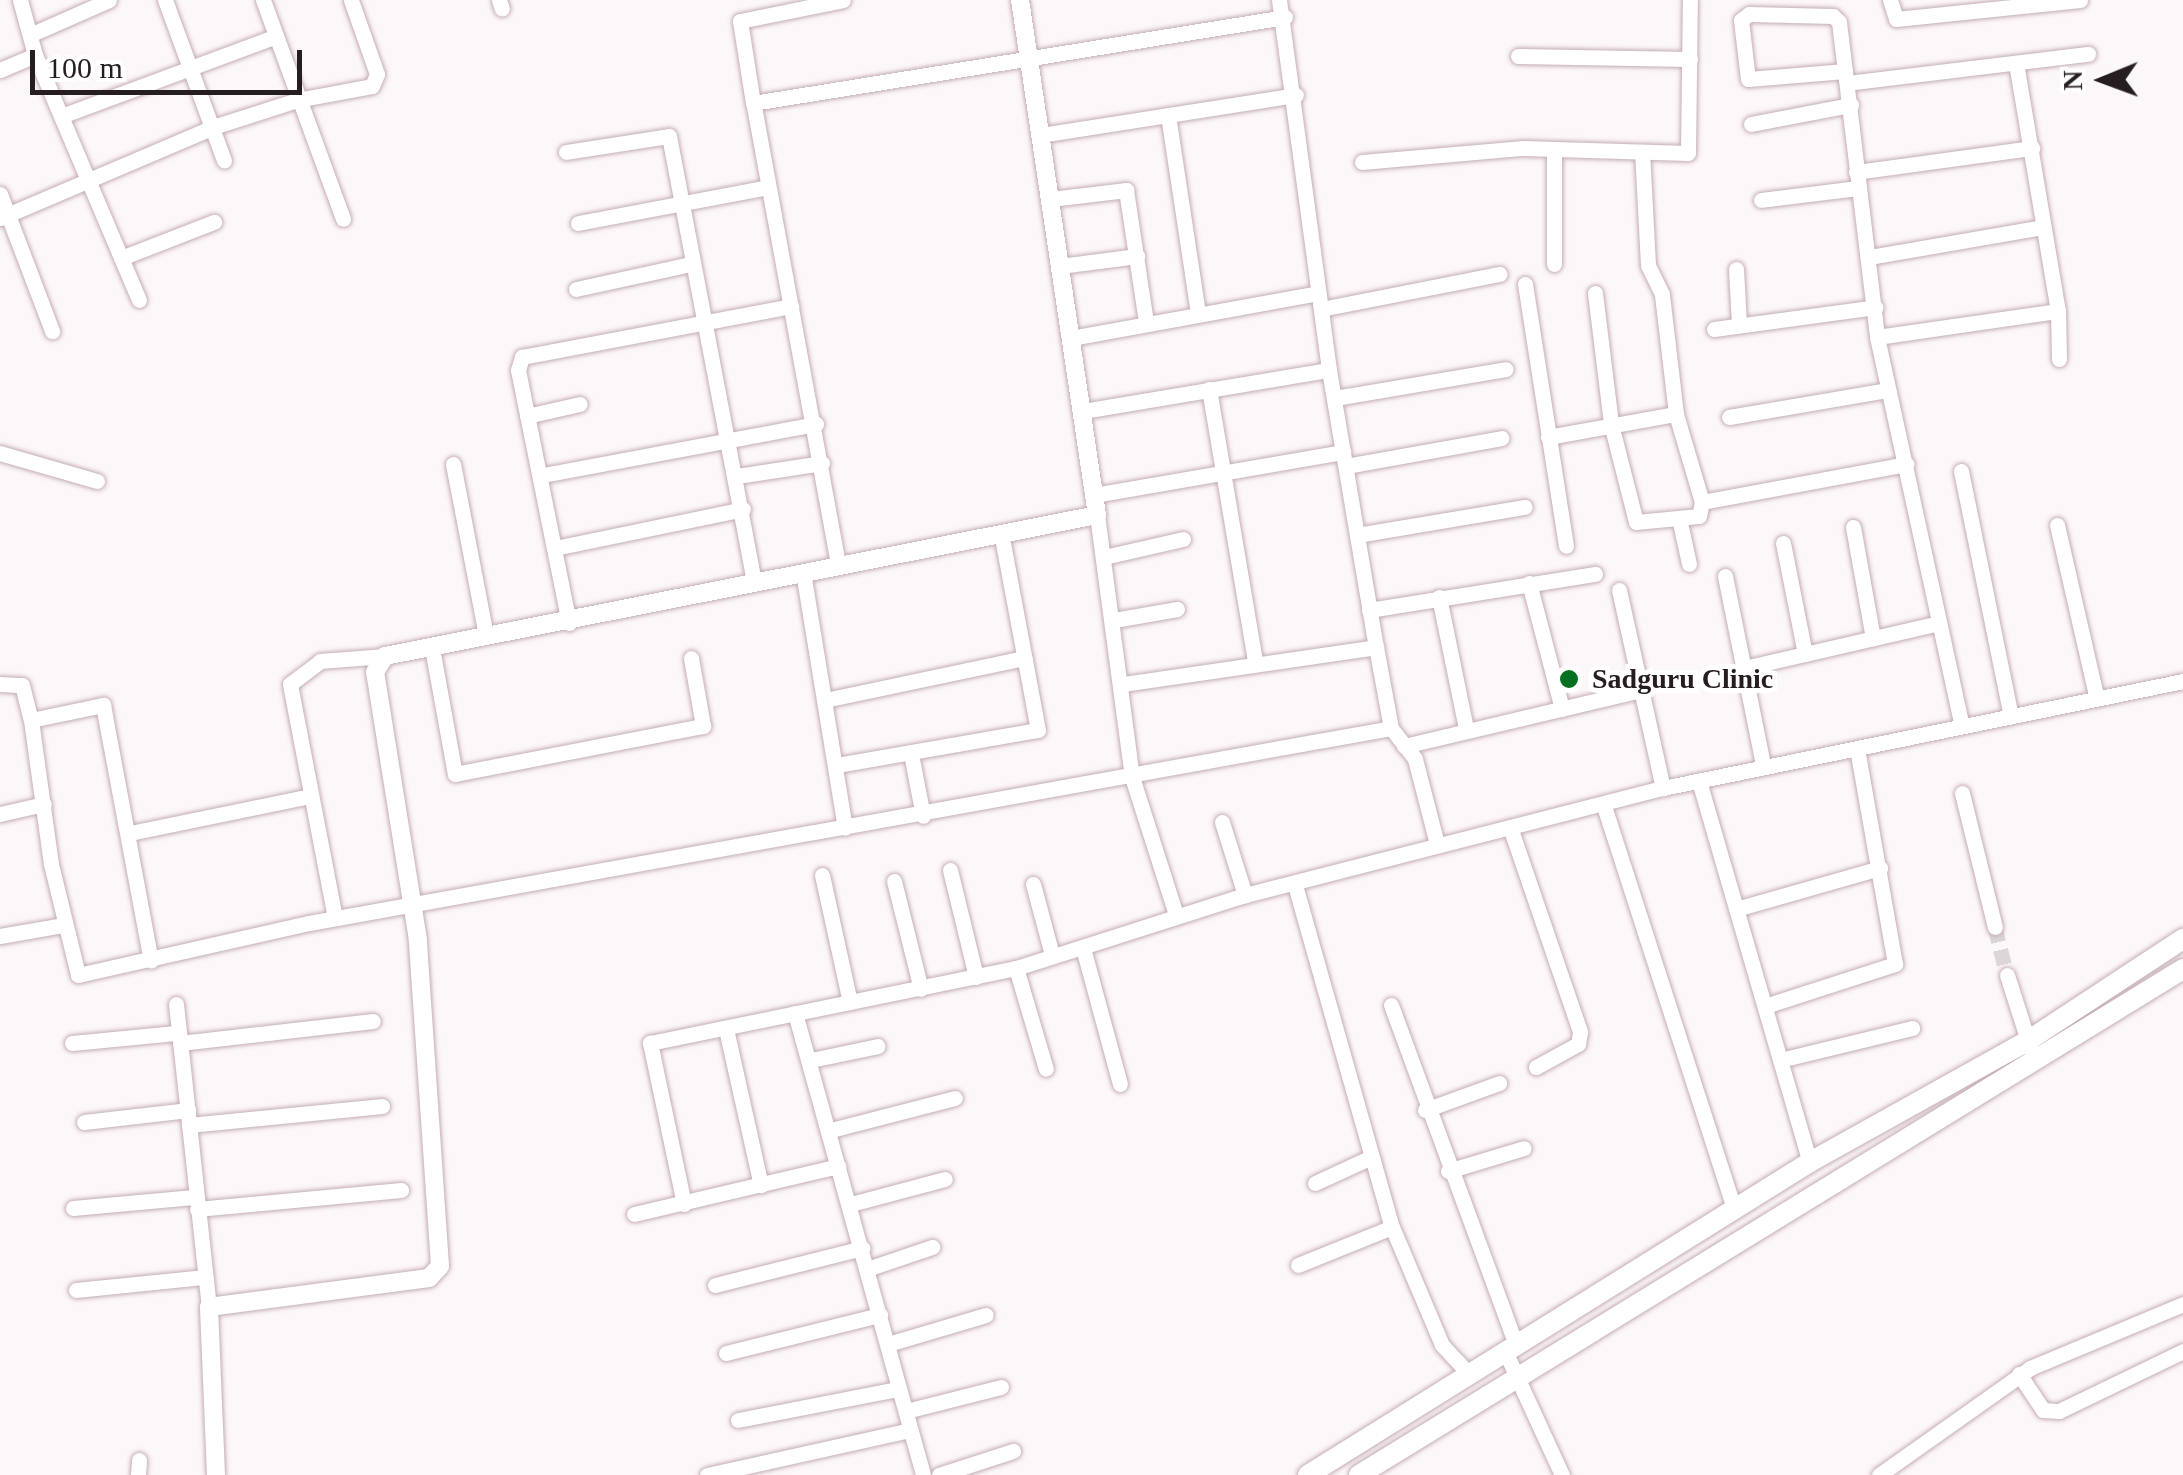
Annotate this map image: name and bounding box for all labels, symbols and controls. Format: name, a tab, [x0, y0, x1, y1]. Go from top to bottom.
scale bar	[35, 30, 308, 92]
north arrow	[2053, 30, 2153, 130]
text: 100 m	[47, 51, 123, 84]
text: N	[2057, 70, 2088, 91]
place label: Sadguru Clinic	[1592, 662, 1773, 696]
marker: Sadguru Clinic	[1556, 666, 1582, 692]

